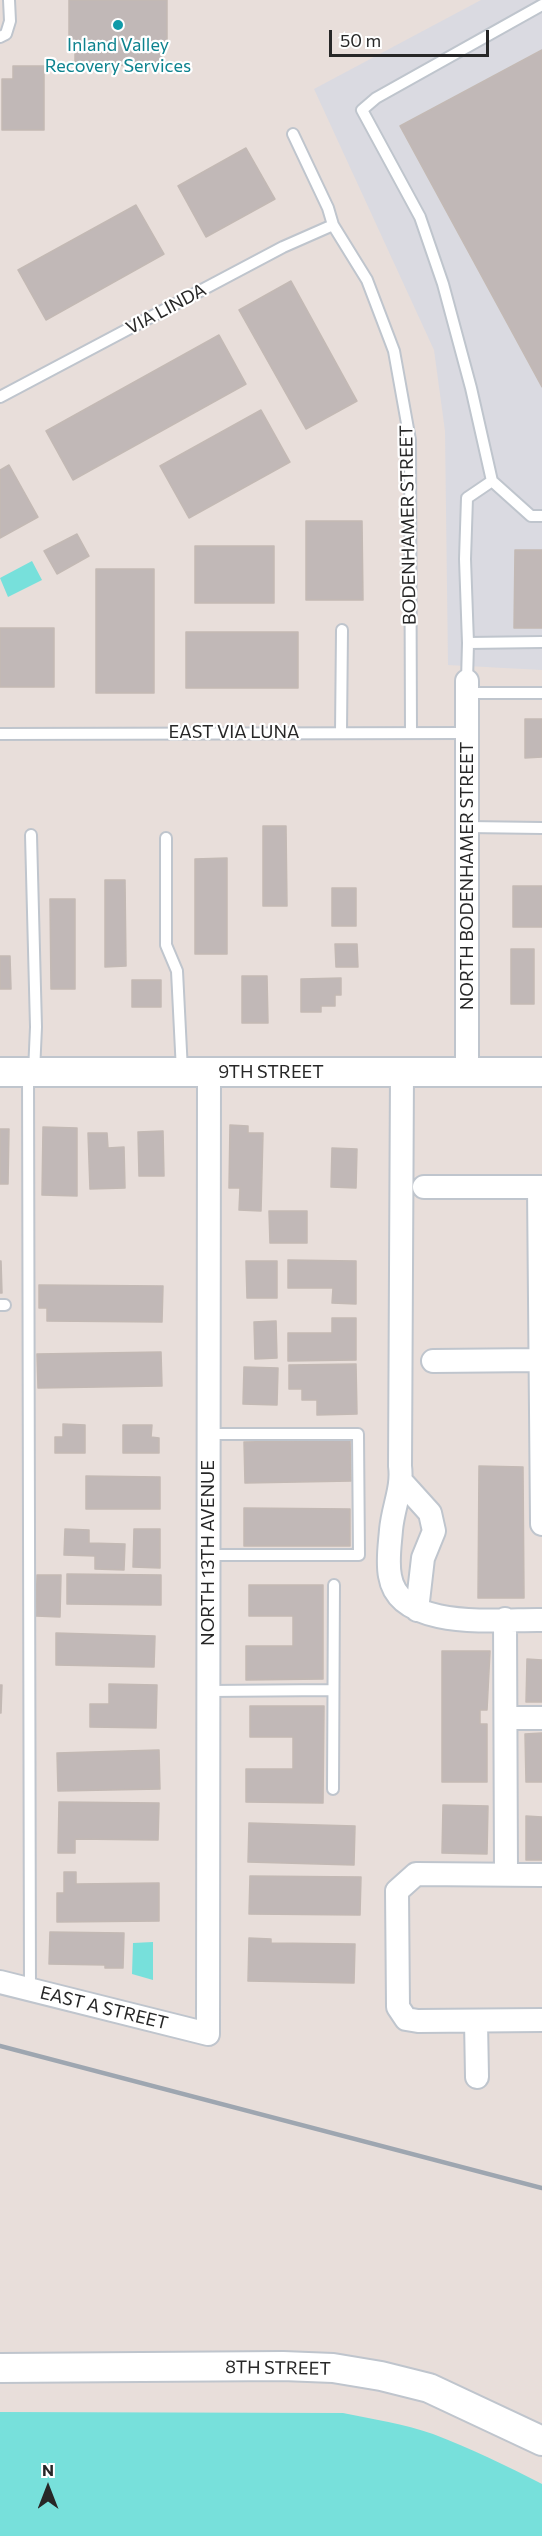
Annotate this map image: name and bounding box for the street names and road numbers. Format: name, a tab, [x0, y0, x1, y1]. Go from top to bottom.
street label: VIA LINDA	[122, 279, 210, 339]
street label: BODENHAMER STREET	[395, 425, 421, 625]
street label: EAST VIA LUNA	[169, 721, 299, 743]
street label: NORTH BODENHAMER STREET	[456, 742, 478, 1010]
street label: 9TH STREET	[218, 1061, 324, 1083]
street label: NORTH 13TH AVENUE	[197, 1460, 219, 1646]
street label: EAST A STREET	[38, 1982, 170, 2034]
street label: 8TH STREET	[225, 2356, 331, 2380]

